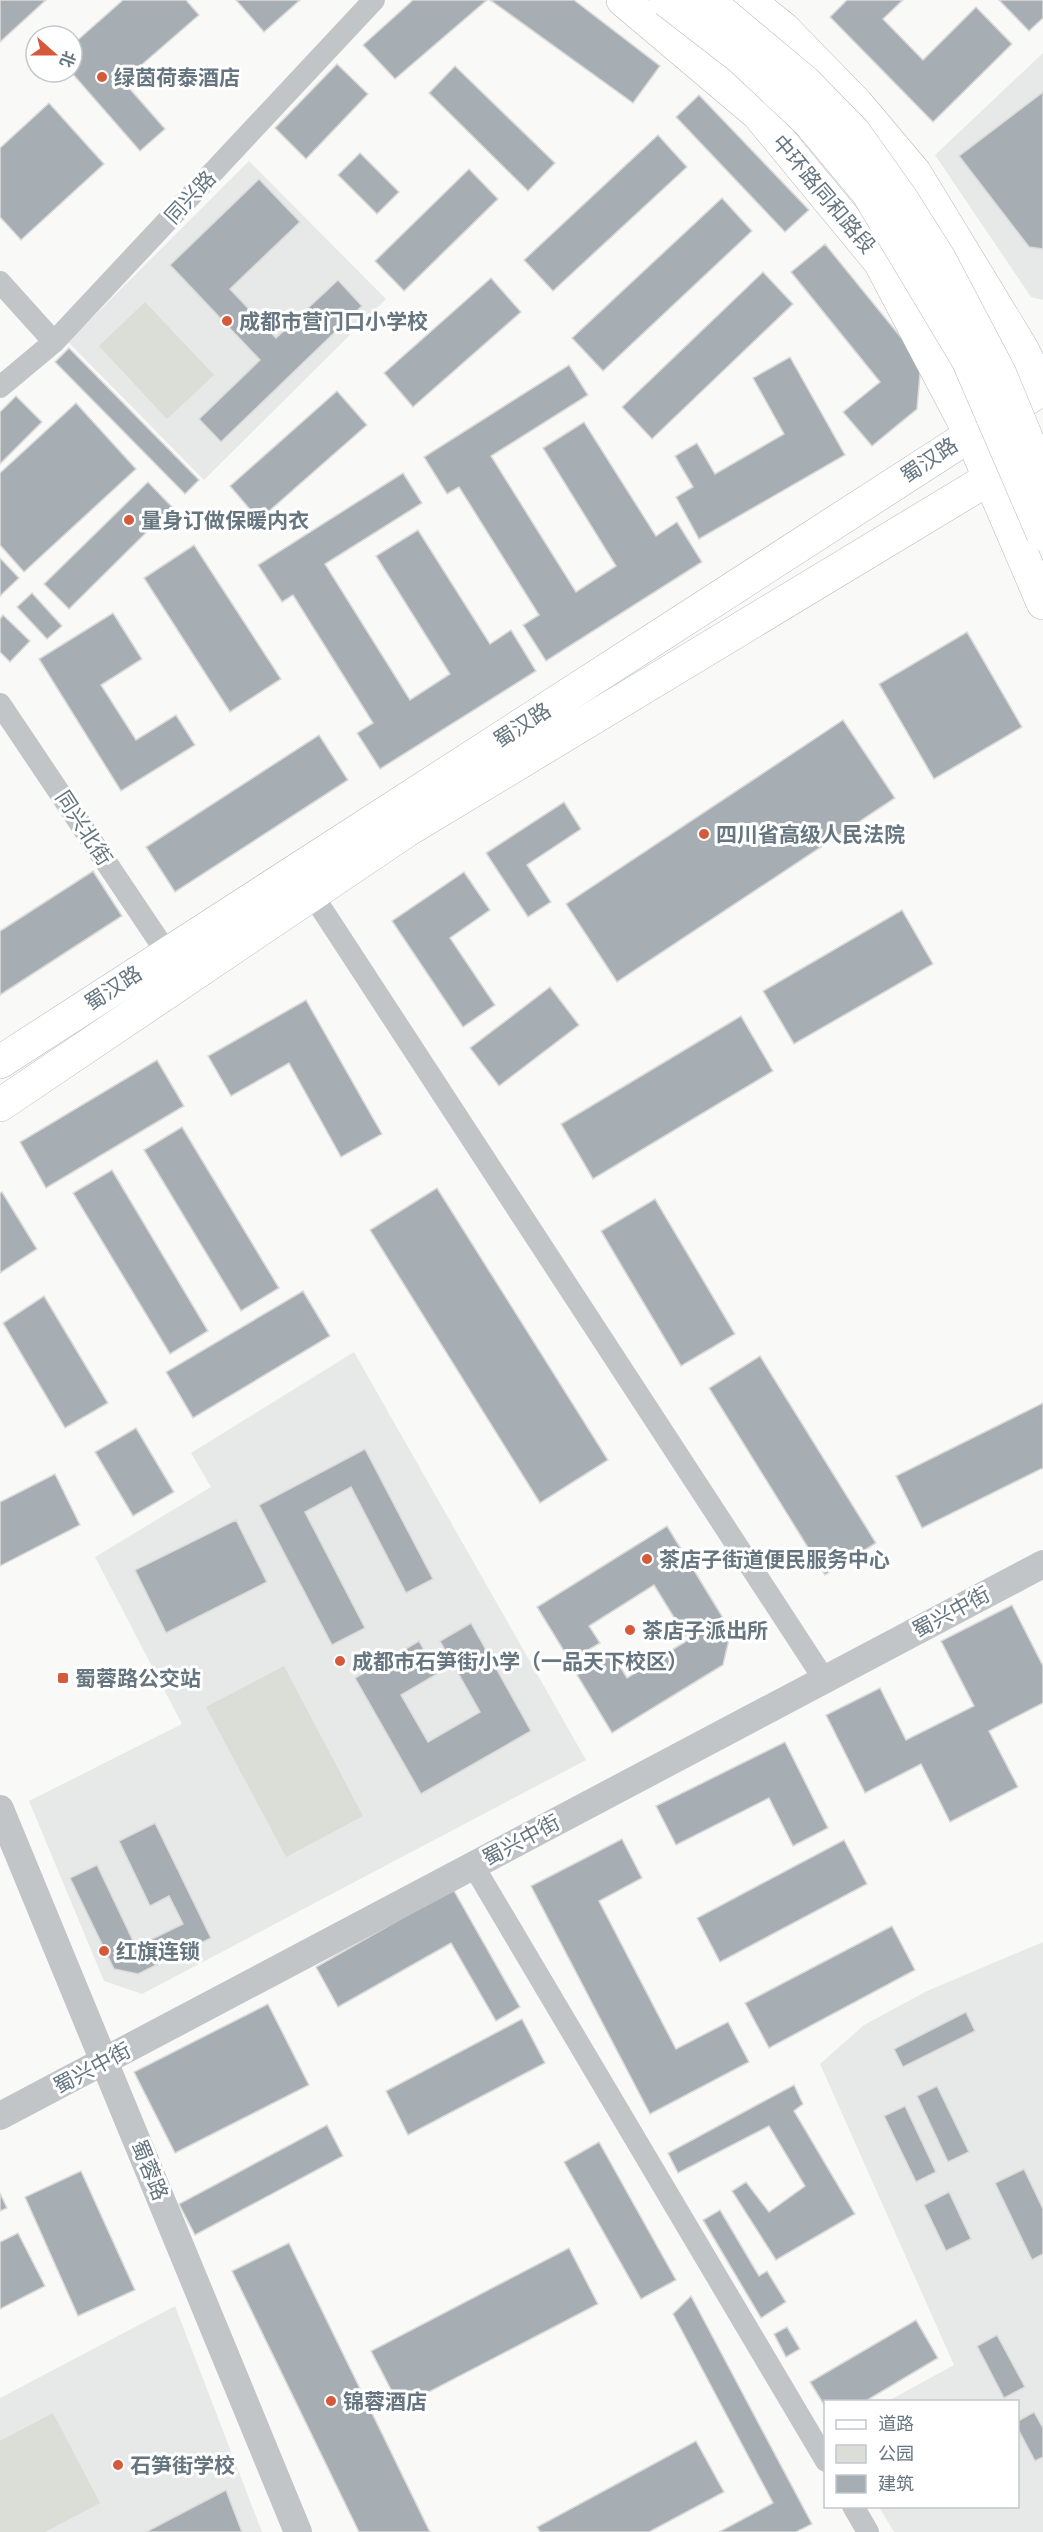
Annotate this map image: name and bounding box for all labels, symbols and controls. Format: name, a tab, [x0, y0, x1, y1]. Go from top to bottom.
north arrow	[24, 24, 84, 84]
text: 北	[54, 48, 81, 71]
place label: 绿茵荷泰酒店	[114, 63, 240, 92]
marker: 绿茵荷泰酒店	[95, 70, 109, 84]
street label: 中环路同和路段	[766, 128, 882, 260]
street label: 同兴路	[158, 164, 222, 230]
place label: 成都市营门口小学校	[239, 307, 428, 336]
marker: 成都市营门口小学校	[220, 314, 234, 328]
street label: 蜀汉路	[895, 430, 963, 490]
place label: 量身订做保暖内衣	[141, 506, 309, 535]
marker: 量身订做保暖内衣	[122, 513, 136, 527]
street label: 蜀汉路	[488, 696, 556, 754]
street label: 同兴北街	[49, 785, 119, 871]
place label: 四川省高级人民法院	[716, 820, 905, 849]
marker: 四川省高级人民法院	[697, 827, 711, 841]
street label: 蜀汉路	[79, 959, 147, 1017]
place label: 茶店子街道便民服务中心	[659, 1545, 890, 1574]
marker: 茶店子街道便民服务中心	[640, 1552, 654, 1566]
street label: 蜀兴中街	[907, 1579, 995, 1645]
place label: 茶店子派出所	[642, 1616, 768, 1645]
marker: 茶店子派出所	[623, 1623, 637, 1637]
place label: 成都市石笋街小学（一品天下校区）	[352, 1647, 688, 1676]
marker: 成都市石笋街小学（一品天下校区）	[333, 1654, 347, 1668]
place label: 蜀蓉路公交站	[75, 1664, 201, 1693]
marker: 蜀蓉路公交站	[56, 1671, 70, 1685]
street label: 蜀兴中街	[477, 1807, 565, 1873]
place label: 红旗连锁	[116, 1937, 200, 1966]
marker: 红旗连锁	[97, 1944, 111, 1958]
street label: 蜀兴中街	[48, 2035, 136, 2101]
street label: 蜀蓉路	[125, 2135, 175, 2205]
place label: 锦蓉酒店	[343, 2387, 427, 2416]
marker: 锦蓉酒店	[324, 2394, 338, 2408]
legend	[824, 2400, 1019, 2508]
text: 道路	[878, 2411, 914, 2436]
text: 公园	[878, 2441, 914, 2466]
place label: 石笋街学校	[130, 2451, 235, 2480]
marker: 石笋街学校	[111, 2458, 125, 2472]
text: 建筑	[878, 2471, 914, 2496]

